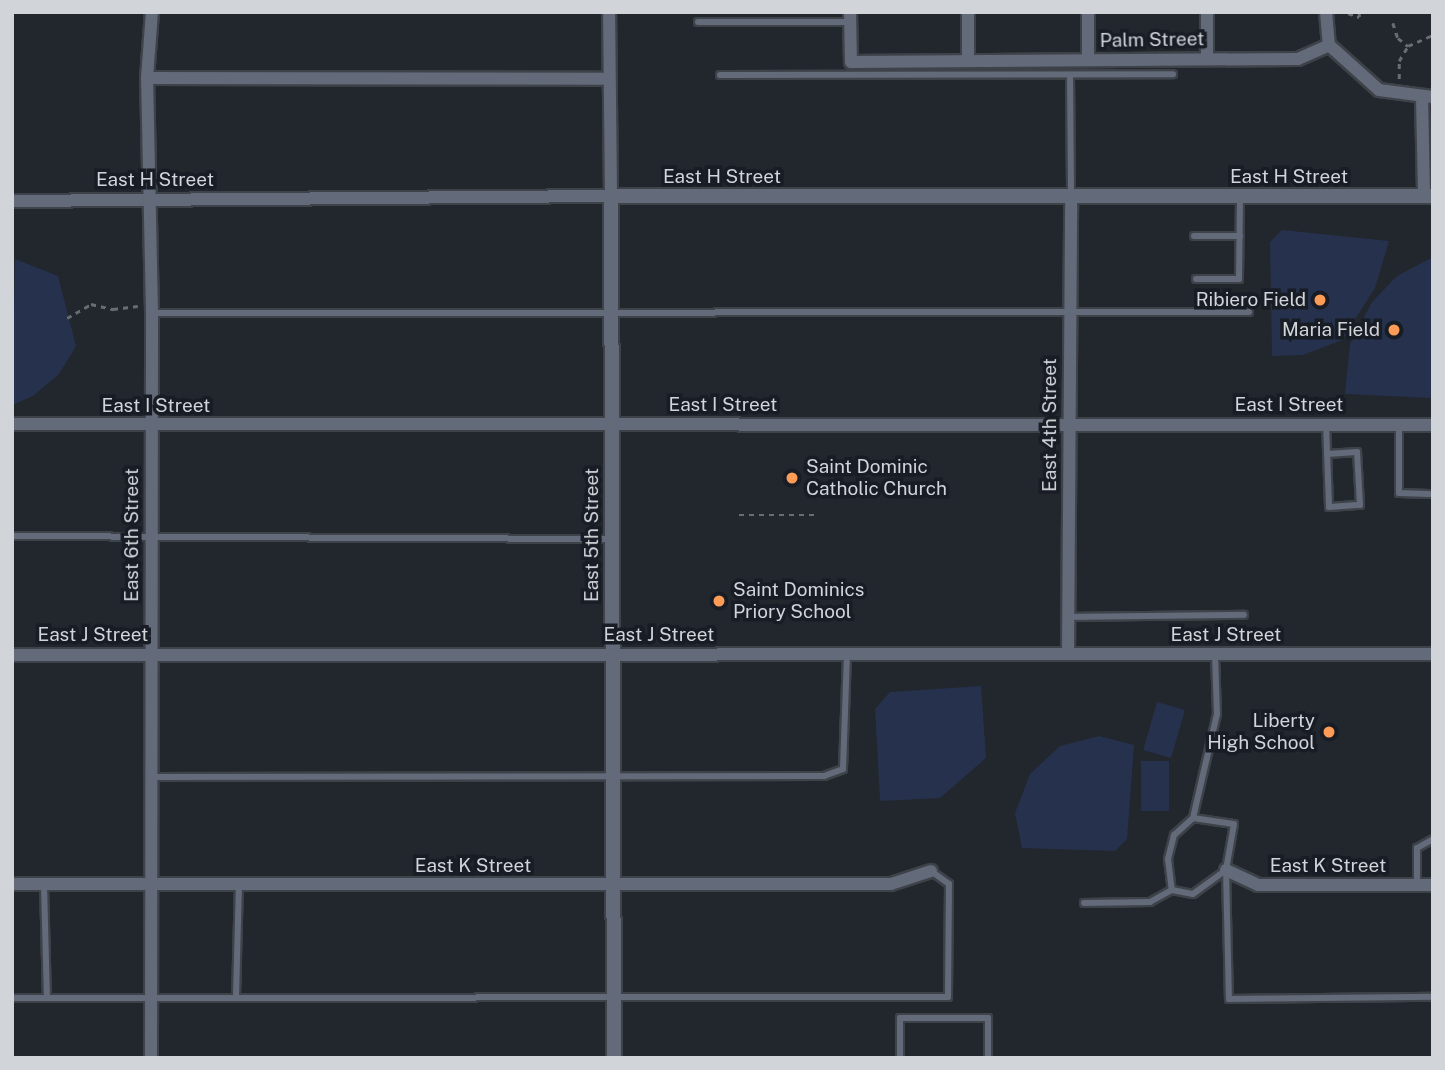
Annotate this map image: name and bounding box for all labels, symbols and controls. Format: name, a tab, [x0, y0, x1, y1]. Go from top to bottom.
street label: Palm Street	[1099, 28, 1205, 52]
street label: East H Street	[663, 166, 781, 188]
street label: East H Street	[1230, 166, 1348, 188]
street label: East H Street	[96, 169, 214, 191]
place label: Ribiero Field	[1196, 289, 1306, 311]
marker: Ribiero Field	[1312, 292, 1328, 308]
place label: Maria Field	[1282, 319, 1380, 341]
marker: Maria Field	[1386, 322, 1402, 338]
street label: East 4th Street	[1039, 358, 1061, 492]
street label: East I Street	[669, 394, 777, 416]
street label: East I Street	[1235, 394, 1343, 416]
street label: East I Street	[102, 395, 210, 417]
place label: Saint Dominic Catholic Church	[806, 456, 947, 500]
street label: East 6th Street	[121, 468, 143, 602]
street label: East 5th Street	[581, 468, 603, 602]
marker: Saint Dominic Catholic Church	[784, 470, 800, 486]
place label: Saint Dominics Priory School	[733, 579, 864, 623]
marker: Saint Dominics Priory School	[711, 593, 727, 609]
street label: East J Street	[38, 624, 148, 646]
street label: East J Street	[604, 624, 714, 646]
street label: East J Street	[1171, 624, 1281, 646]
place label: Liberty High School	[1207, 710, 1315, 754]
marker: Liberty High School	[1321, 724, 1337, 740]
street label: East K Street	[415, 855, 531, 877]
street label: East K Street	[1270, 855, 1386, 877]

